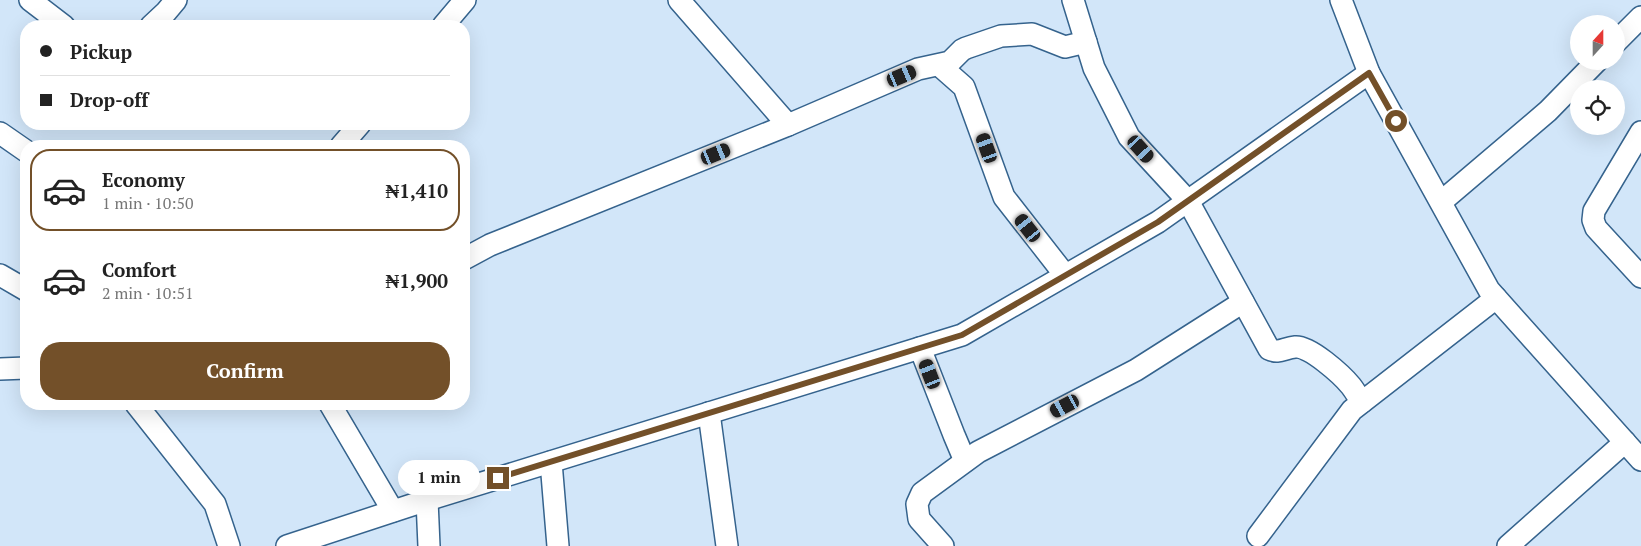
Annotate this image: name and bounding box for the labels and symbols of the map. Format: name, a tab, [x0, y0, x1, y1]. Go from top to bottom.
north arrow	[1570, 15, 1625, 70]
car	[885, 63, 918, 89]
route start	[1385, 110, 1407, 132]
car	[974, 131, 999, 165]
car	[1125, 133, 1156, 165]
car	[699, 141, 732, 167]
car	[1012, 212, 1043, 244]
car	[917, 357, 942, 391]
car	[1048, 392, 1081, 420]
callout: 1 min	[398, 460, 480, 496]
route end	[487, 467, 509, 489]

